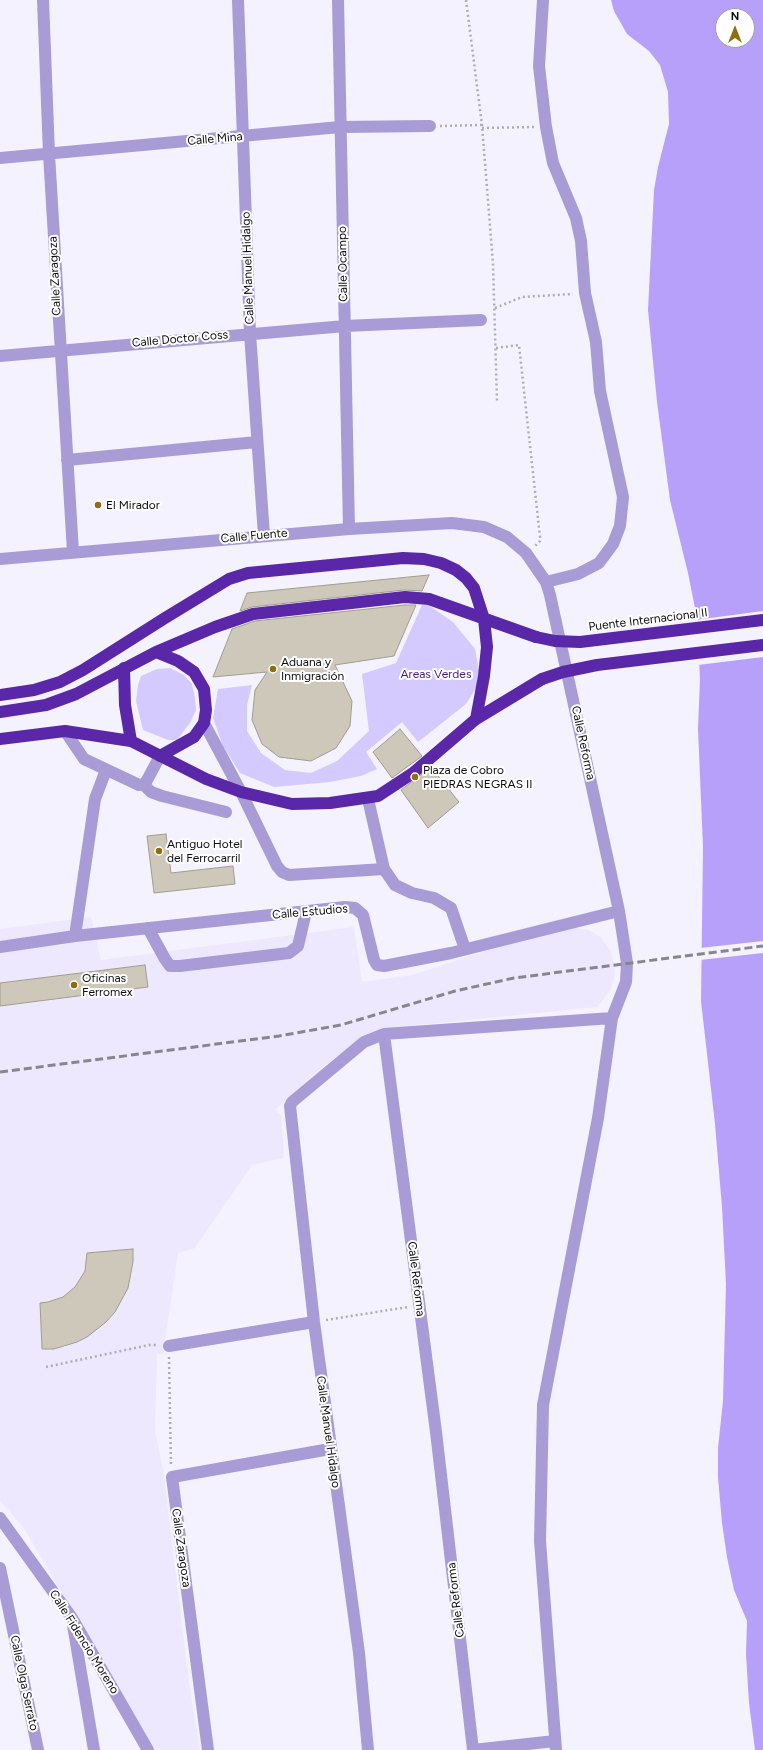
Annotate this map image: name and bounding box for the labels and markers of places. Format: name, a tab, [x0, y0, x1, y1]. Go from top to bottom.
place label: El Mirador	[106, 498, 160, 512]
marker: El Mirador	[93, 500, 103, 510]
place label: Aduana y Inmigración	[281, 655, 344, 683]
marker: Aduana y Inmigración	[268, 664, 278, 674]
place label: Plaza de Cobro PIEDRAS NEGRAS II	[423, 763, 533, 791]
marker: Plaza de Cobro PIEDRAS NEGRAS II	[410, 772, 420, 782]
place label: Antiguo Hotel del Ferrocarril	[167, 837, 242, 865]
marker: Antiguo Hotel del Ferrocarril	[154, 846, 164, 856]
place label: Oficinas Ferromex	[82, 971, 132, 999]
marker: Oficinas Ferromex	[69, 980, 79, 990]

